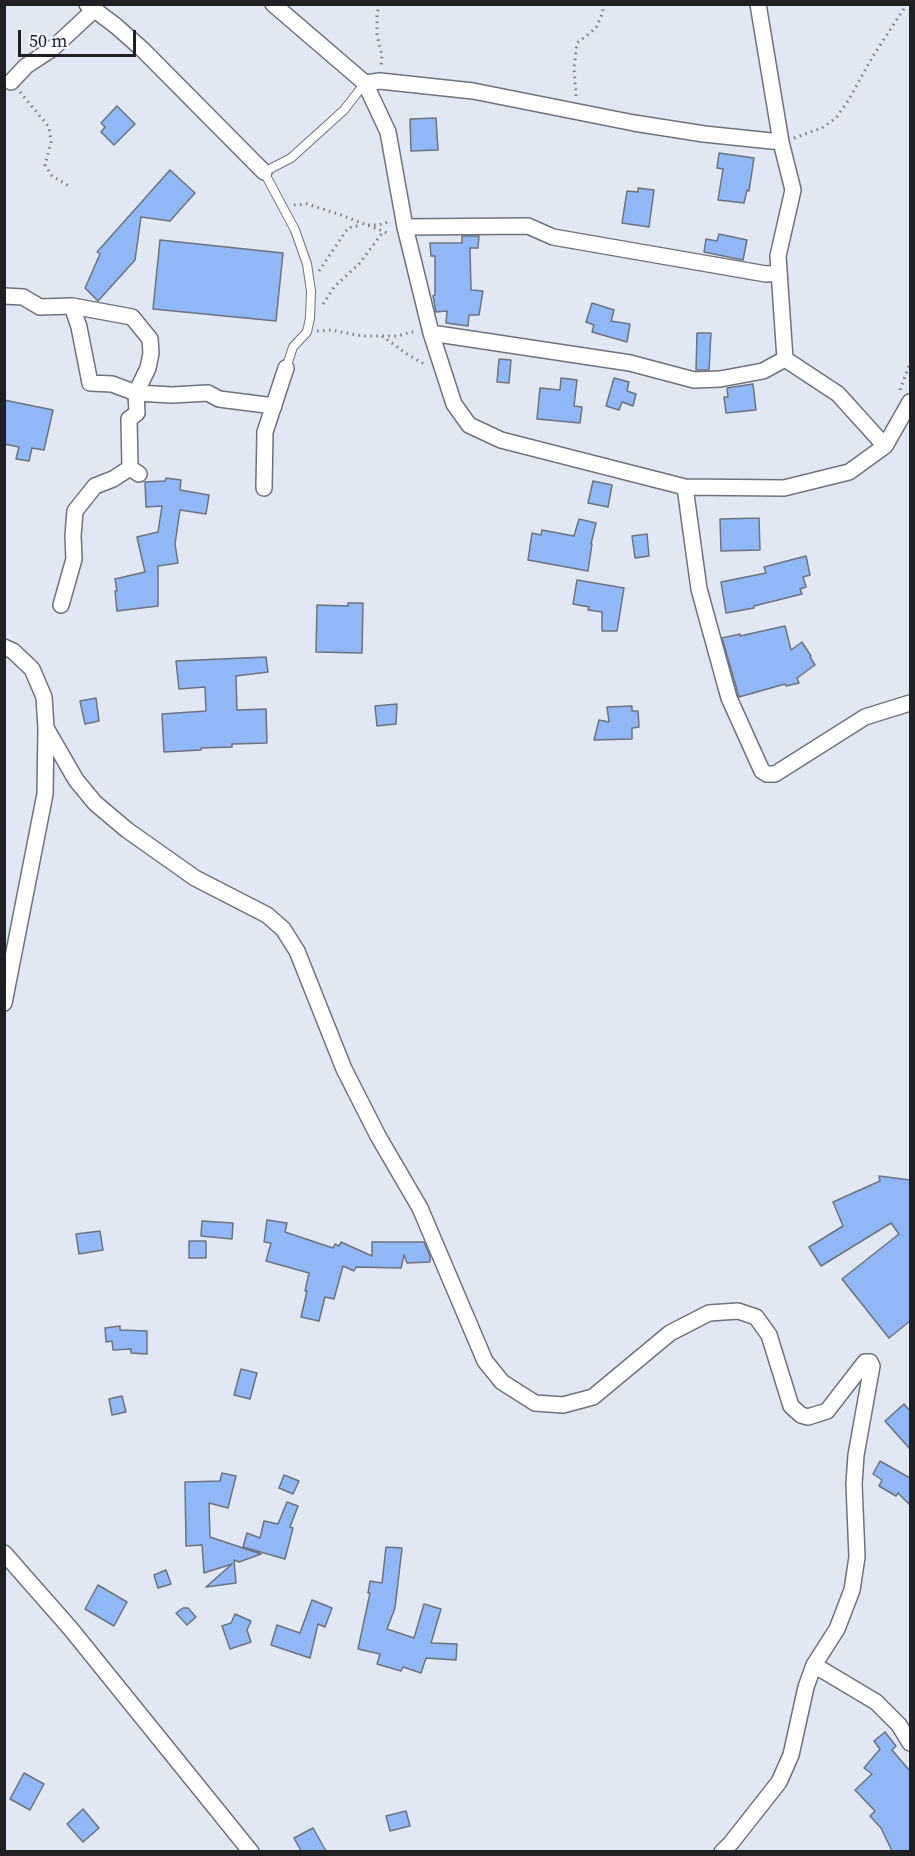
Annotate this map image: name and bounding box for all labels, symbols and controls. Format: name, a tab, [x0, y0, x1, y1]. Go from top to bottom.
scale bar	[21, 18, 140, 56]
text: 50 m	[29, 28, 67, 53]

